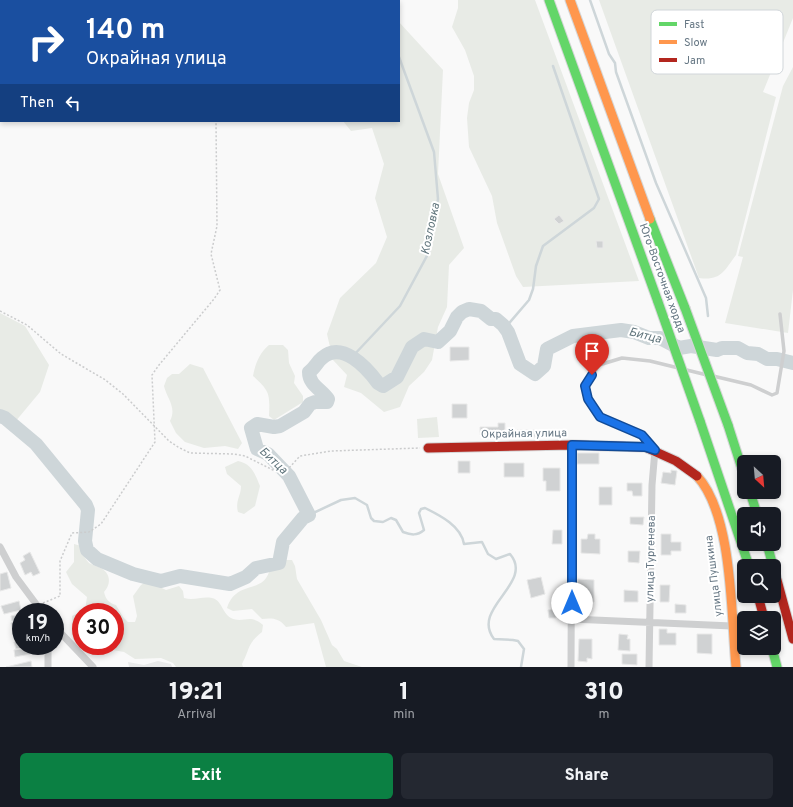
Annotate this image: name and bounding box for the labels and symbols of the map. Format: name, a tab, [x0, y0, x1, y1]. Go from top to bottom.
legend	[651, 10, 783, 74]
text: Fast	[684, 18, 704, 32]
text: Slow	[684, 36, 707, 50]
text: Jam	[684, 54, 705, 68]
water label: Козловка	[418, 201, 444, 256]
street label: Юго-Восточная хорда	[636, 221, 688, 335]
water label: Битца	[627, 324, 664, 348]
pin	[575, 334, 609, 375]
street label: Окрайная улица	[481, 426, 567, 442]
water label: Битца	[255, 444, 291, 479]
north arrow	[737, 455, 781, 499]
street label: улица Тургенева	[643, 515, 659, 603]
street label: улица Пушкина	[702, 534, 726, 617]
position arrow	[551, 582, 593, 624]
speed limit sign: 30	[72, 603, 124, 655]

